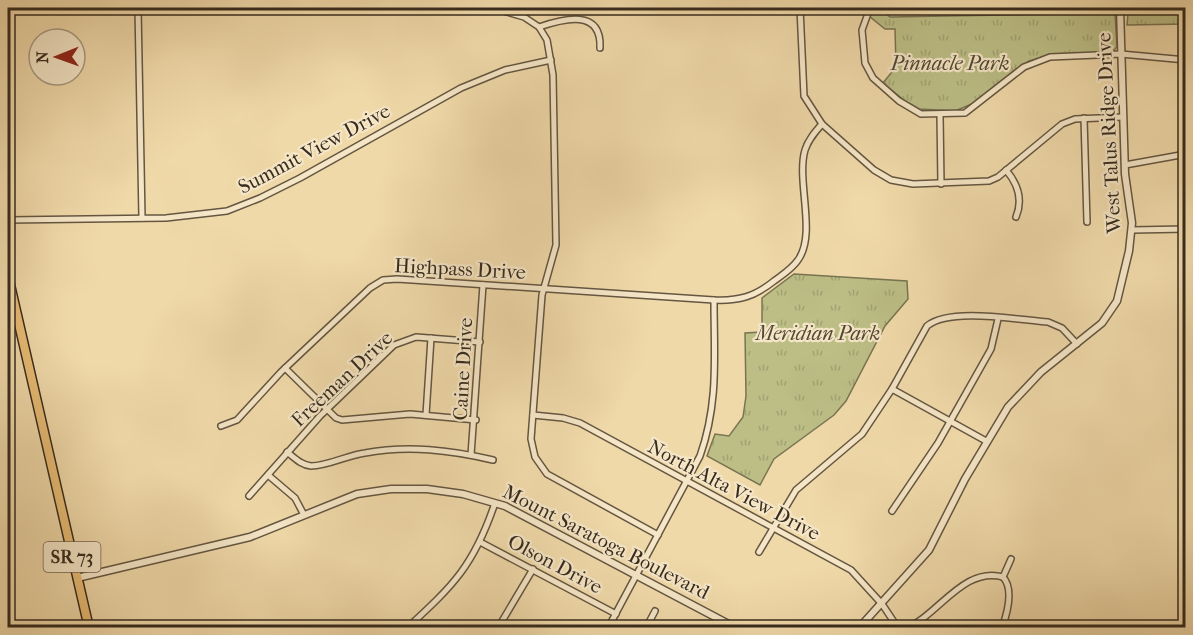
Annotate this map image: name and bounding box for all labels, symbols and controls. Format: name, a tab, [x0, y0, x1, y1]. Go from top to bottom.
north arrow	[27, 27, 87, 87]
street label: West Talus Ridge Drive	[1092, 32, 1126, 235]
text: N	[33, 50, 52, 63]
park label: Pinnacle Park	[889, 52, 1010, 75]
street label: Summit View Drive	[234, 99, 394, 199]
street label: Highpass Drive	[394, 254, 526, 284]
street label: Caine Drive	[449, 317, 477, 421]
park label: Meridian Park	[754, 322, 880, 345]
street label: Freeman Drive	[287, 326, 397, 432]
street label: North Alta View Drive	[644, 435, 824, 545]
street label: Mount Saratoga Boulevard	[499, 480, 714, 605]
street label: Olson Drive	[504, 530, 606, 599]
road number: SR 73	[44, 542, 100, 572]

